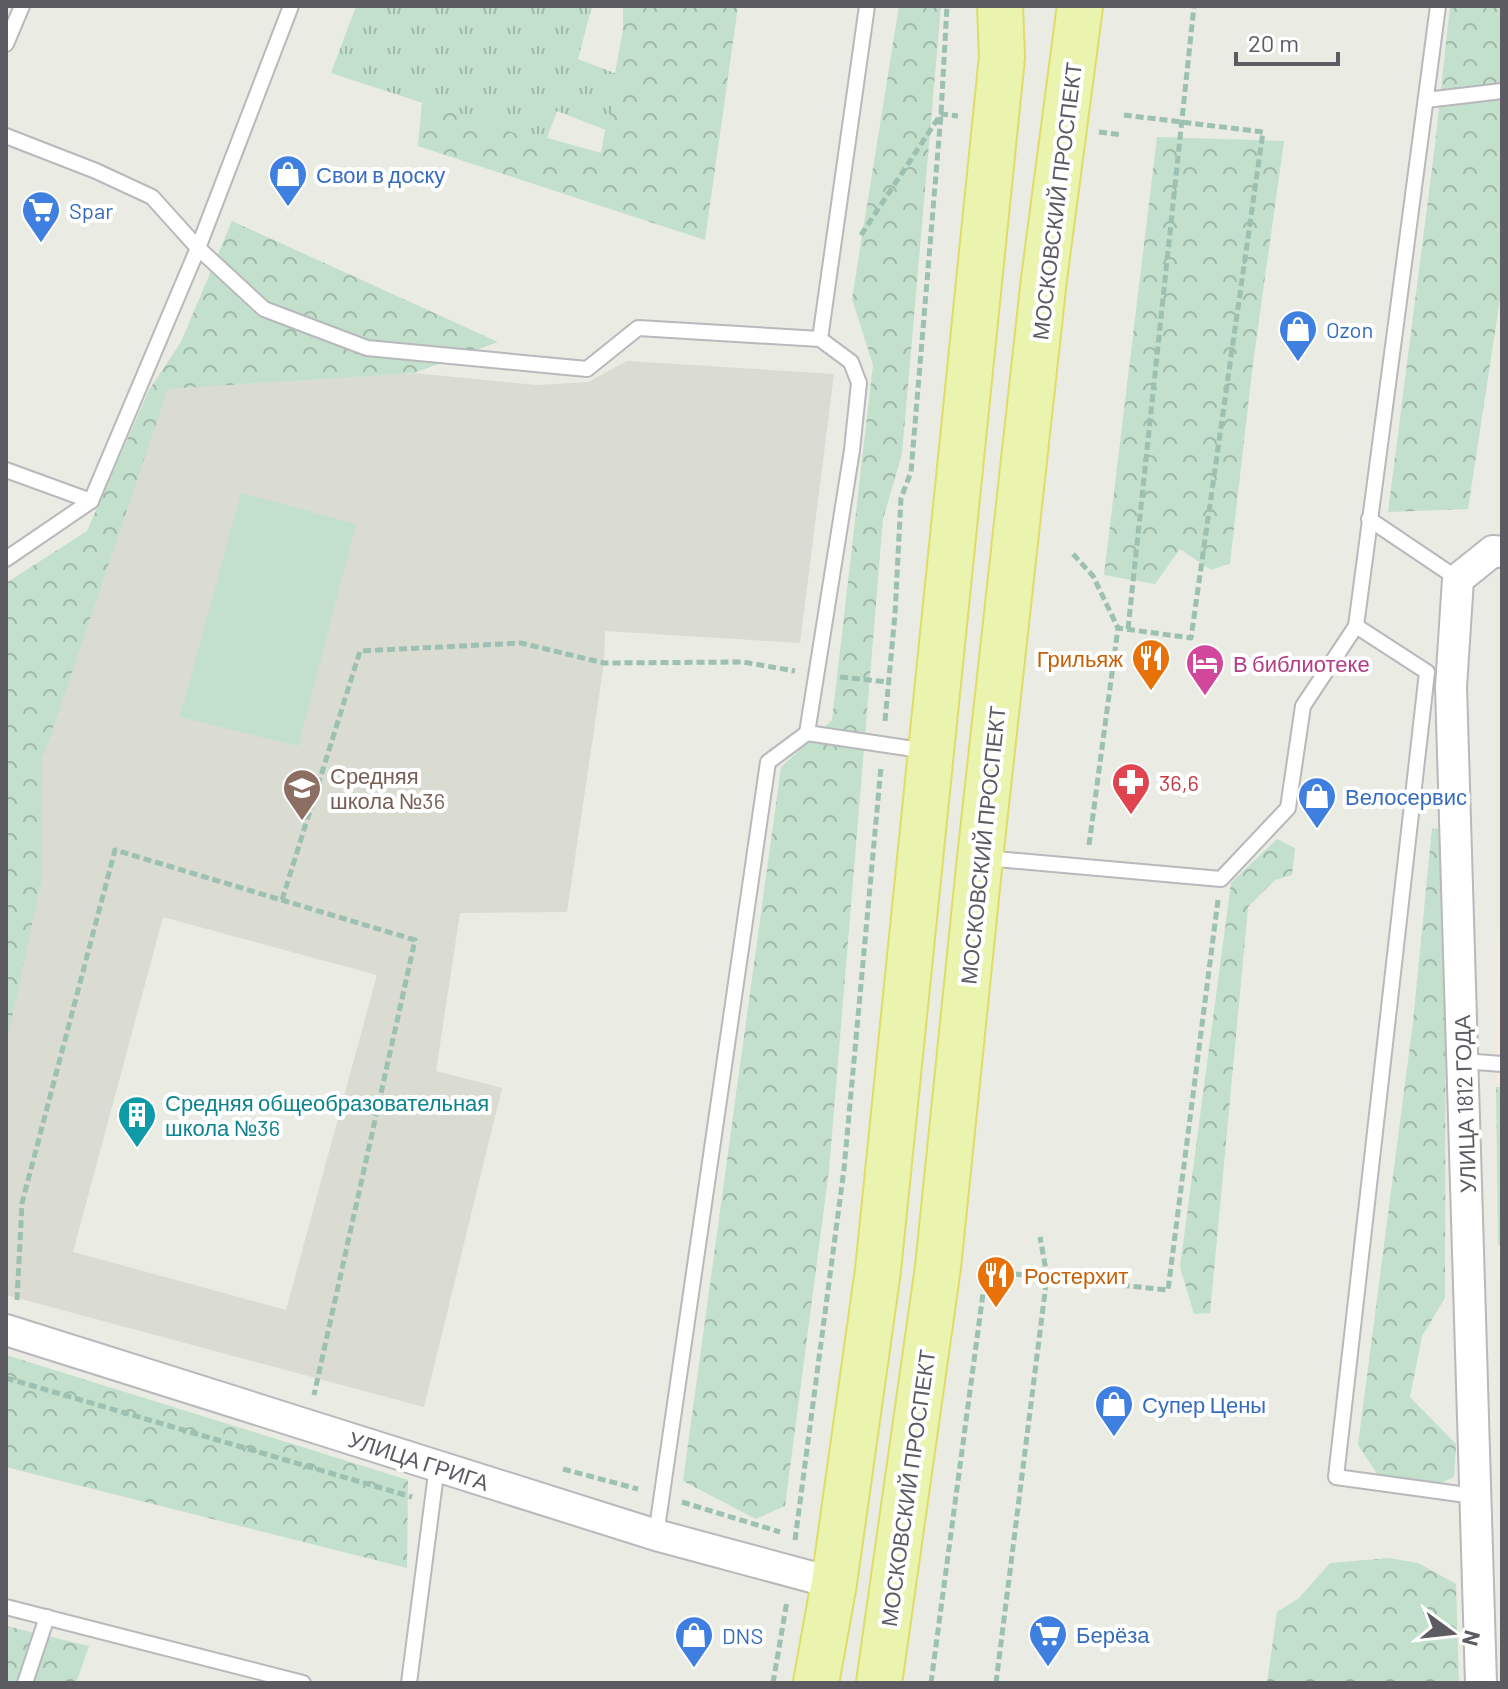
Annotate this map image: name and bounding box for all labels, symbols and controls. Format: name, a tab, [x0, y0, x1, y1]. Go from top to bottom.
scale bar	[1236, 16, 1338, 66]
text: 20 m	[1248, 28, 1299, 57]
street label: МОСКОВСКИЙ ПРОСПЕКТ	[1026, 61, 1086, 341]
shop icon: Свои в доску	[267, 153, 309, 208]
place label: Свои в доску	[316, 161, 445, 188]
supermarket icon: Spar	[20, 189, 62, 244]
place label: Spar	[69, 197, 113, 223]
shop icon: Ozon	[1277, 308, 1319, 363]
place label: Ozon	[1326, 316, 1373, 342]
restaurant icon: Грильяж	[1130, 637, 1172, 692]
hotel icon: В библиотеке	[1184, 642, 1226, 697]
place label: Грильяж	[1037, 645, 1123, 672]
place label: В библиотеке	[1233, 650, 1370, 676]
street label: МОСКОВСКИЙ ПРОСПЕКТ	[954, 705, 1010, 985]
pharmacy icon: 36,6	[1110, 761, 1152, 816]
place label: Средняя школа №36	[330, 762, 445, 813]
school or university icon: Средняя школа №36	[281, 767, 323, 822]
place label: 36,6	[1159, 769, 1199, 795]
shop icon: Велосервис	[1296, 775, 1338, 830]
place label: Велосервис	[1345, 783, 1467, 810]
street label: УЛИЦА 1812 ГОДА	[1448, 1014, 1481, 1193]
place label: Средняя общеобразовательная школа №36	[165, 1089, 489, 1140]
building icon: Средняя общеобразовательная школа №36	[116, 1094, 158, 1149]
restaurant icon: Ростерхит	[975, 1254, 1017, 1309]
place label: Ростерхит	[1024, 1262, 1128, 1289]
street label: МОСКОВСКИЙ ПРОСПЕКТ	[875, 1348, 939, 1628]
shop icon: Супер Цены	[1093, 1383, 1135, 1438]
place label: Супер Цены	[1142, 1391, 1266, 1418]
street label: УЛИЦА ГРИГА	[345, 1425, 493, 1496]
north arrow	[1412, 1593, 1492, 1673]
supermarket icon: Берёза	[1027, 1613, 1069, 1668]
shop icon: DNS	[673, 1614, 715, 1669]
place label: Берёза	[1076, 1621, 1150, 1648]
place label: DNS	[722, 1622, 763, 1648]
text: N	[1458, 1628, 1487, 1649]

